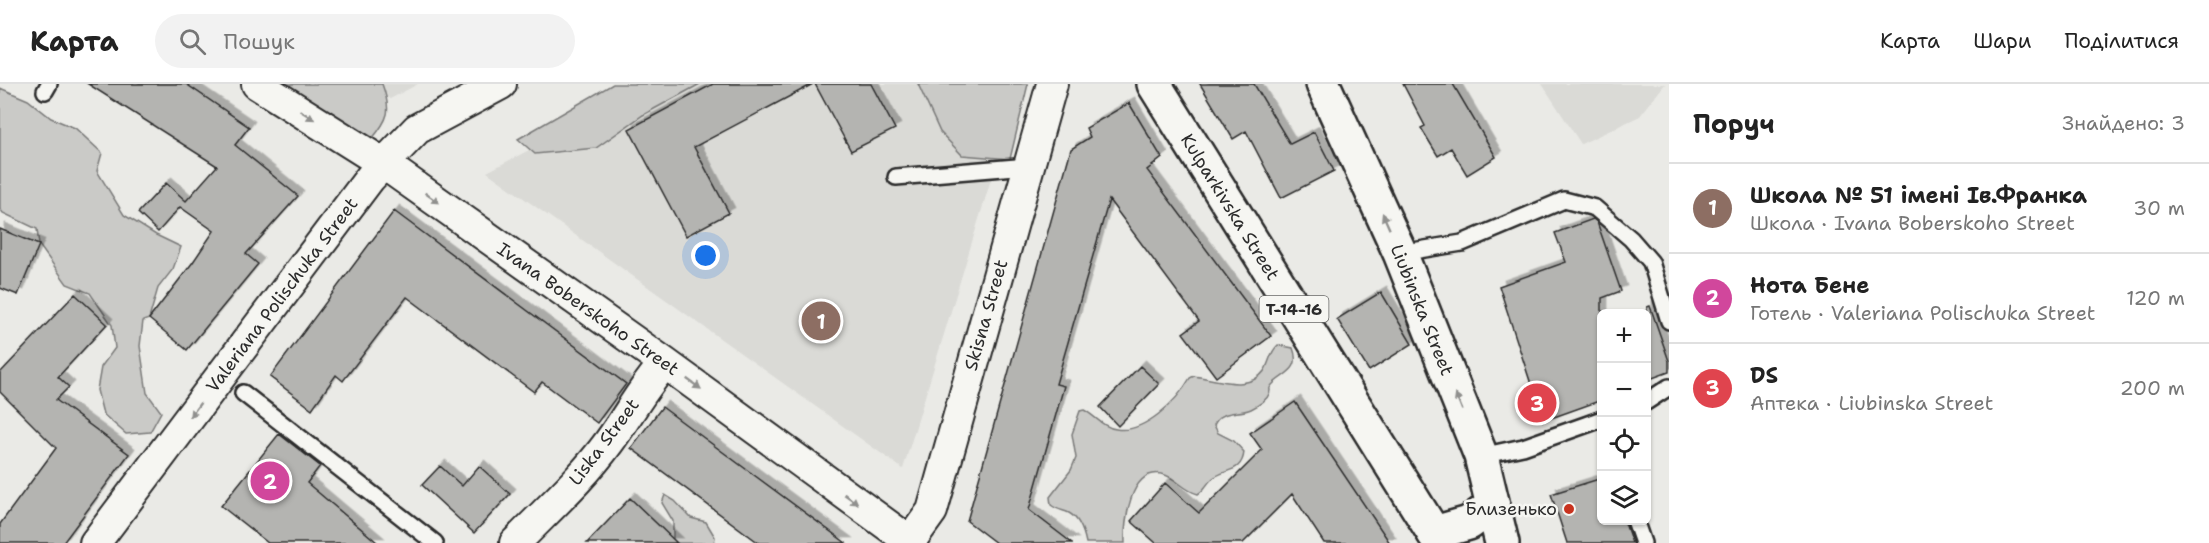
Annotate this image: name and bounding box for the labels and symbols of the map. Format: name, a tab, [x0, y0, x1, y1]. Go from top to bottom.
one-way arrow	[299, 110, 315, 121]
street label: Kulparkivska Street	[1175, 129, 1285, 285]
street label: Valeriana Polischuka Street	[201, 192, 363, 397]
one-way arrow	[424, 192, 440, 204]
one-way arrow	[1381, 213, 1390, 230]
street label: Ivana Boberskoho Street	[492, 237, 684, 381]
your location	[691, 241, 720, 270]
street label: Liubinska Street	[1385, 241, 1459, 379]
street label: Skisna Street	[959, 257, 1013, 373]
road number: Т-14-16	[1260, 296, 1328, 322]
pin: 1	[802, 298, 840, 344]
one-way arrow	[685, 378, 701, 390]
pin: 3	[1518, 380, 1556, 426]
one-way arrow	[1454, 393, 1463, 411]
street label: Liska Street	[563, 394, 645, 490]
one-way arrow	[190, 403, 202, 418]
pin: 2	[250, 458, 290, 504]
one-way arrow	[843, 493, 858, 505]
place label: Близенько	[1465, 497, 1557, 521]
marker: Близенько	[1562, 502, 1576, 516]

